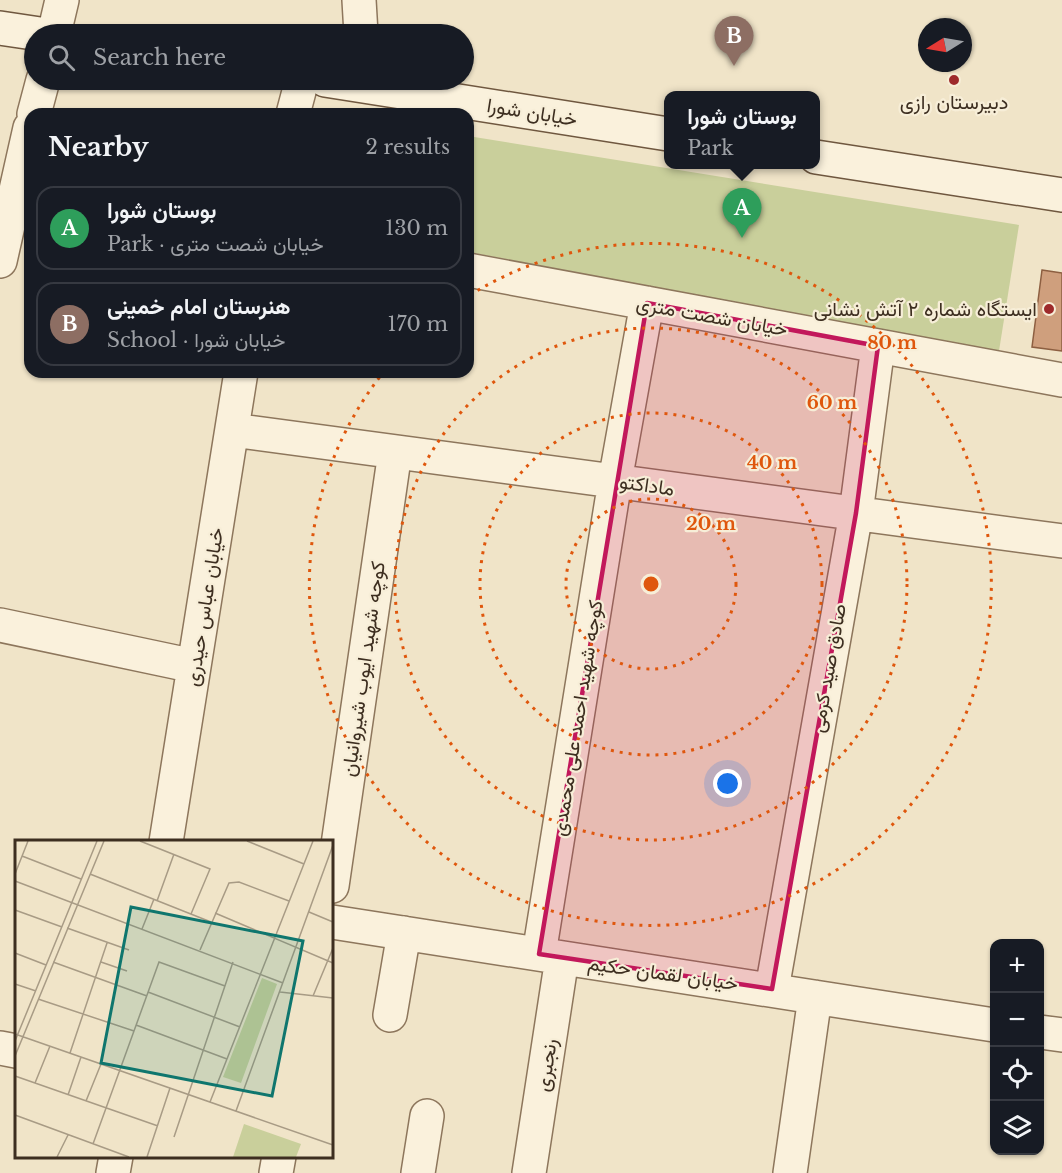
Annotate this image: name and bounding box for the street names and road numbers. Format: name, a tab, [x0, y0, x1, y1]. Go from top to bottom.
street label: خیابان شورا	[485, 93, 579, 132]
street label: خیابان شصت متری	[634, 291, 790, 342]
street label: ماداکتو	[618, 469, 676, 502]
street label: خیابان عباس حیدری	[180, 526, 229, 688]
street label: کوچه شهید ایوب شیروانیان	[336, 560, 392, 778]
street label: کوچه شهید احمد علی محمدی	[546, 598, 610, 838]
street label: صادق صید کرمی	[805, 602, 852, 735]
street label: خیابان لقمان حکیم	[586, 951, 740, 996]
street label: رنجبری	[530, 1037, 563, 1094]

